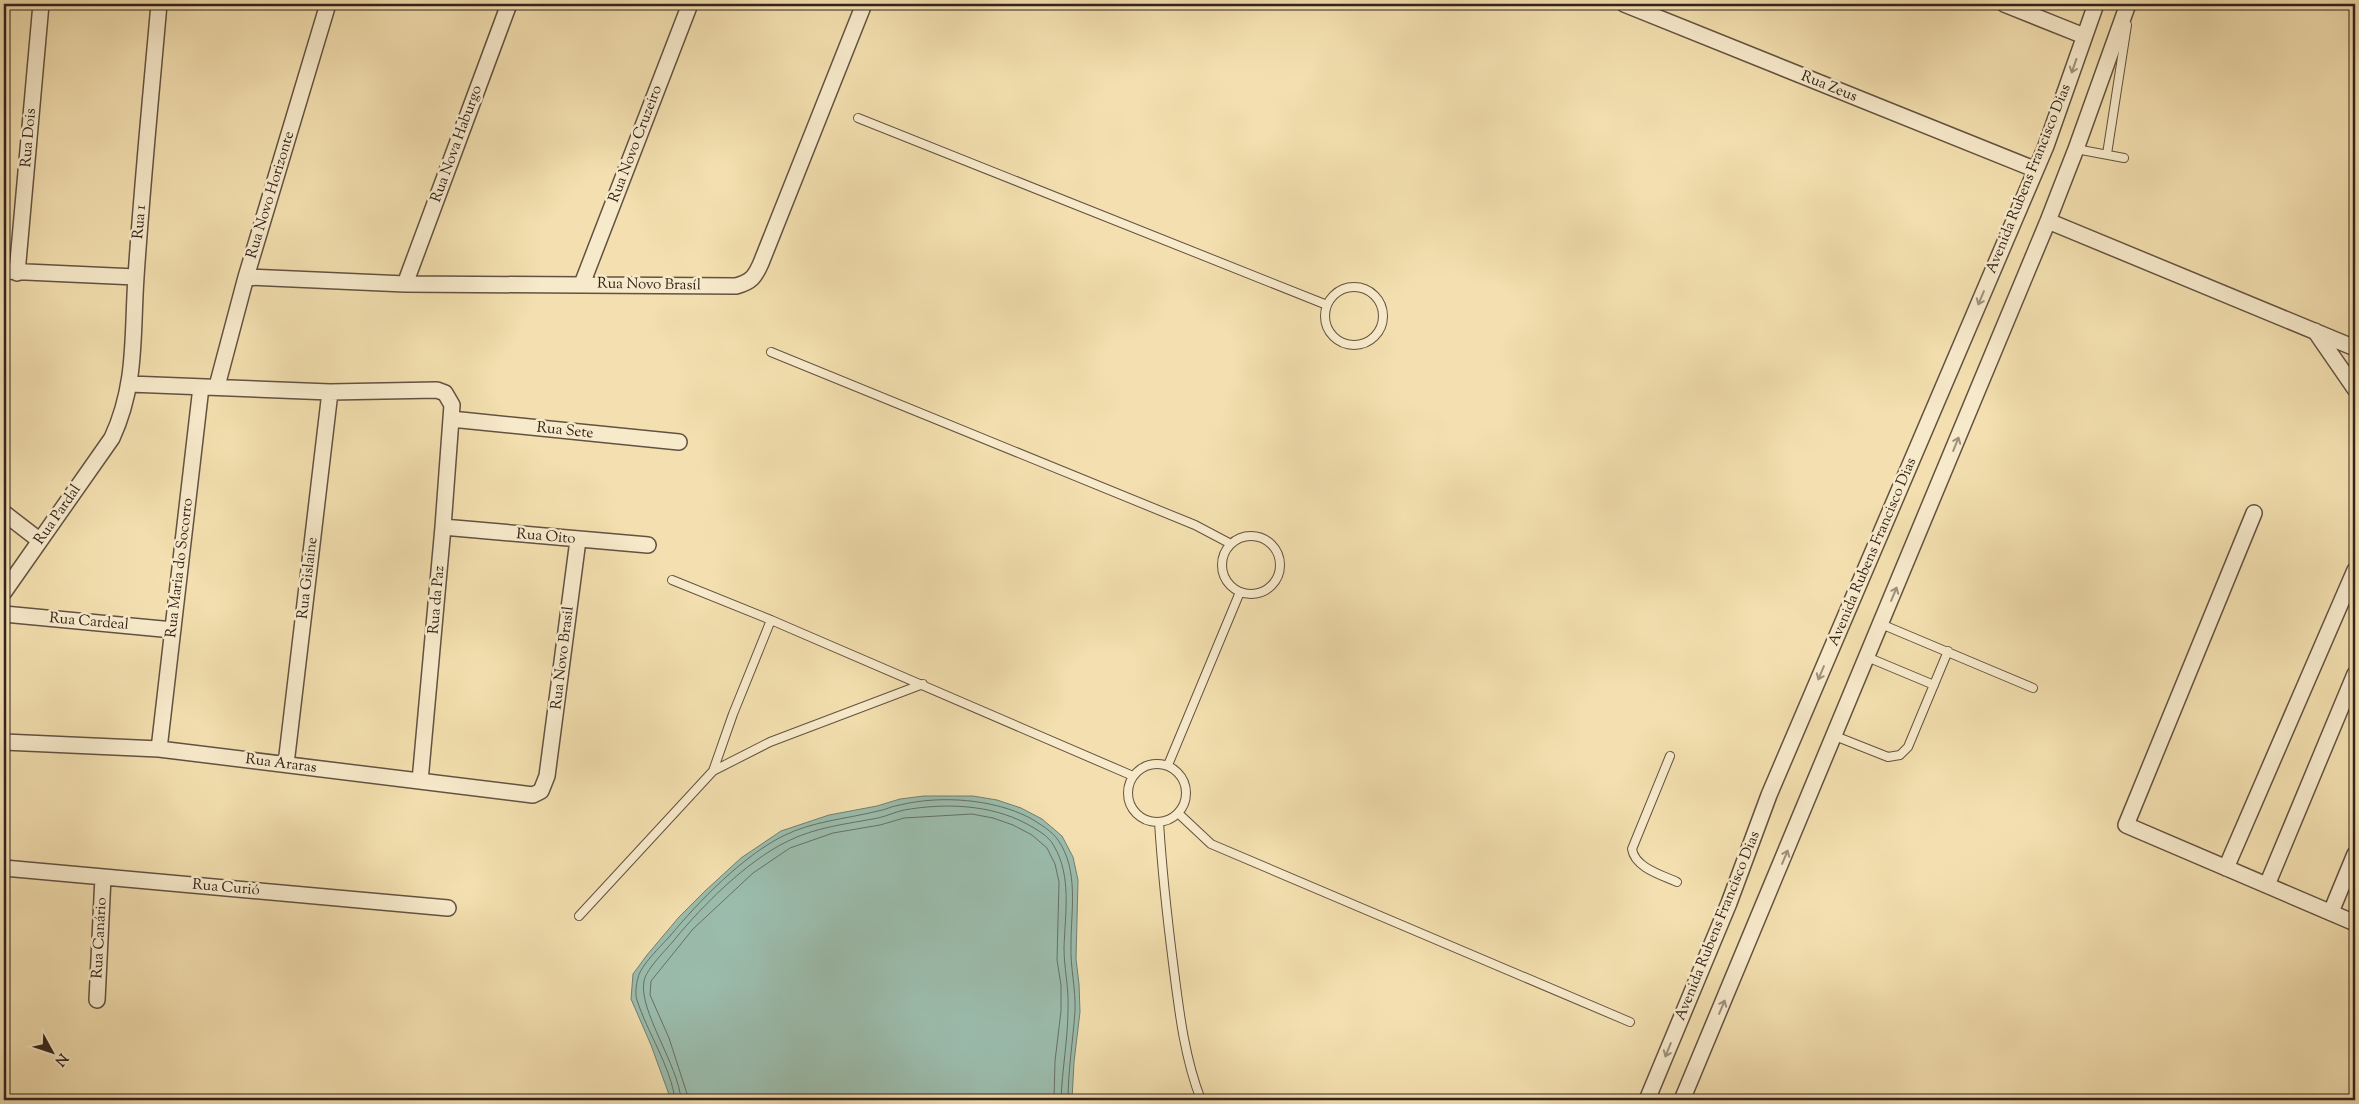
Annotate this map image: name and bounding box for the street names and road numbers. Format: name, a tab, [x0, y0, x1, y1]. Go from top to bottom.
street label: Rua Zeus	[1798, 66, 1860, 108]
street label: Avenida Rubens Francisco Dias	[1981, 81, 2077, 277]
street label: Rua Novo Cruzeiro	[604, 82, 668, 206]
street label: Rua Nova Haburgo	[426, 83, 488, 205]
street label: Rua Dois	[16, 107, 42, 168]
street label: Rua Novo Horizonte	[242, 129, 300, 261]
street label: Rua 1	[128, 204, 152, 240]
street label: Rua Novo Brasíl	[597, 274, 701, 296]
street label: Rua Sete	[536, 418, 594, 444]
street label: Avenida Rubens Francisco Dias	[1824, 454, 1922, 649]
street label: Rua Pardal	[30, 481, 86, 549]
street label: Rua Maria do Socorro	[161, 497, 199, 639]
street label: Rua Oito	[515, 524, 577, 550]
street label: Rua Gislaine	[293, 536, 323, 620]
street label: Rua da Paz	[424, 565, 450, 635]
street label: Rua Novo Brasil	[546, 605, 580, 711]
street label: Rua Cardeal	[48, 608, 130, 636]
street label: Rua Araras	[244, 749, 318, 779]
street label: Avenida Rubens Francisco Dias	[1670, 828, 1766, 1024]
street label: Rua Curió	[191, 875, 261, 901]
street label: Rua Canário	[87, 897, 113, 979]

